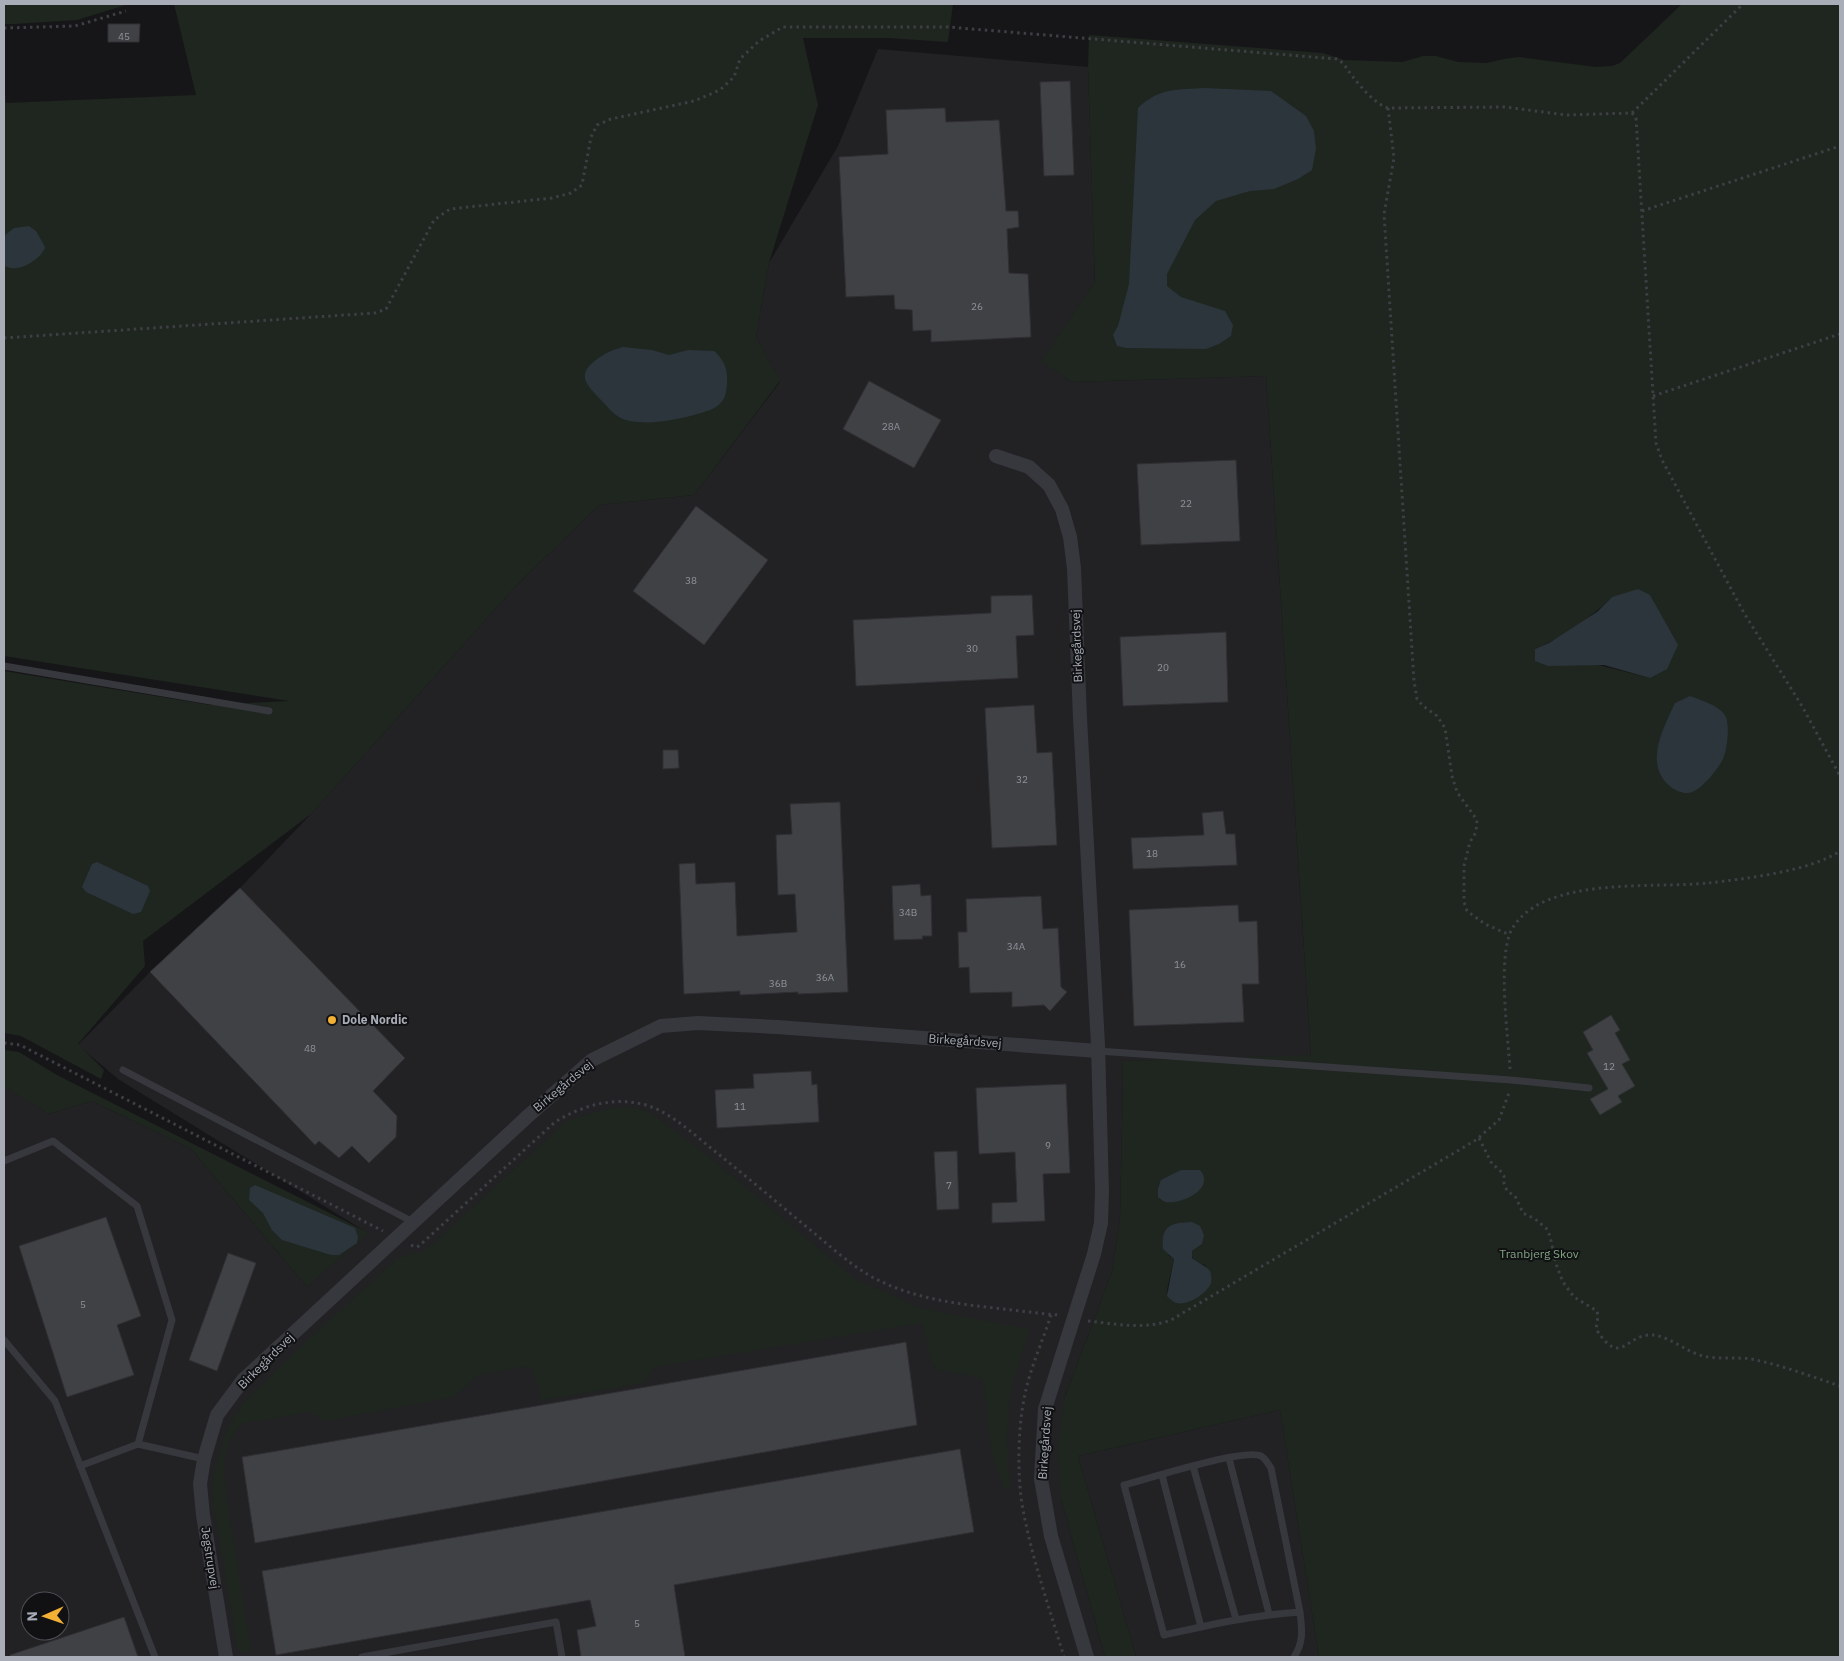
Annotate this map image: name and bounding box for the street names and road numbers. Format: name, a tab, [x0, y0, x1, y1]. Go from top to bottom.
street label: Birkegårdsvej	[1068, 609, 1085, 683]
street label: Birkegårdsvej	[928, 1030, 1002, 1051]
street label: Birkegårdsvej	[530, 1056, 595, 1115]
street label: Birkegårdsvej	[235, 1330, 297, 1392]
street label: Birkegårdsvej	[1034, 1406, 1055, 1480]
street label: Jegstrupvej	[198, 1526, 223, 1590]

